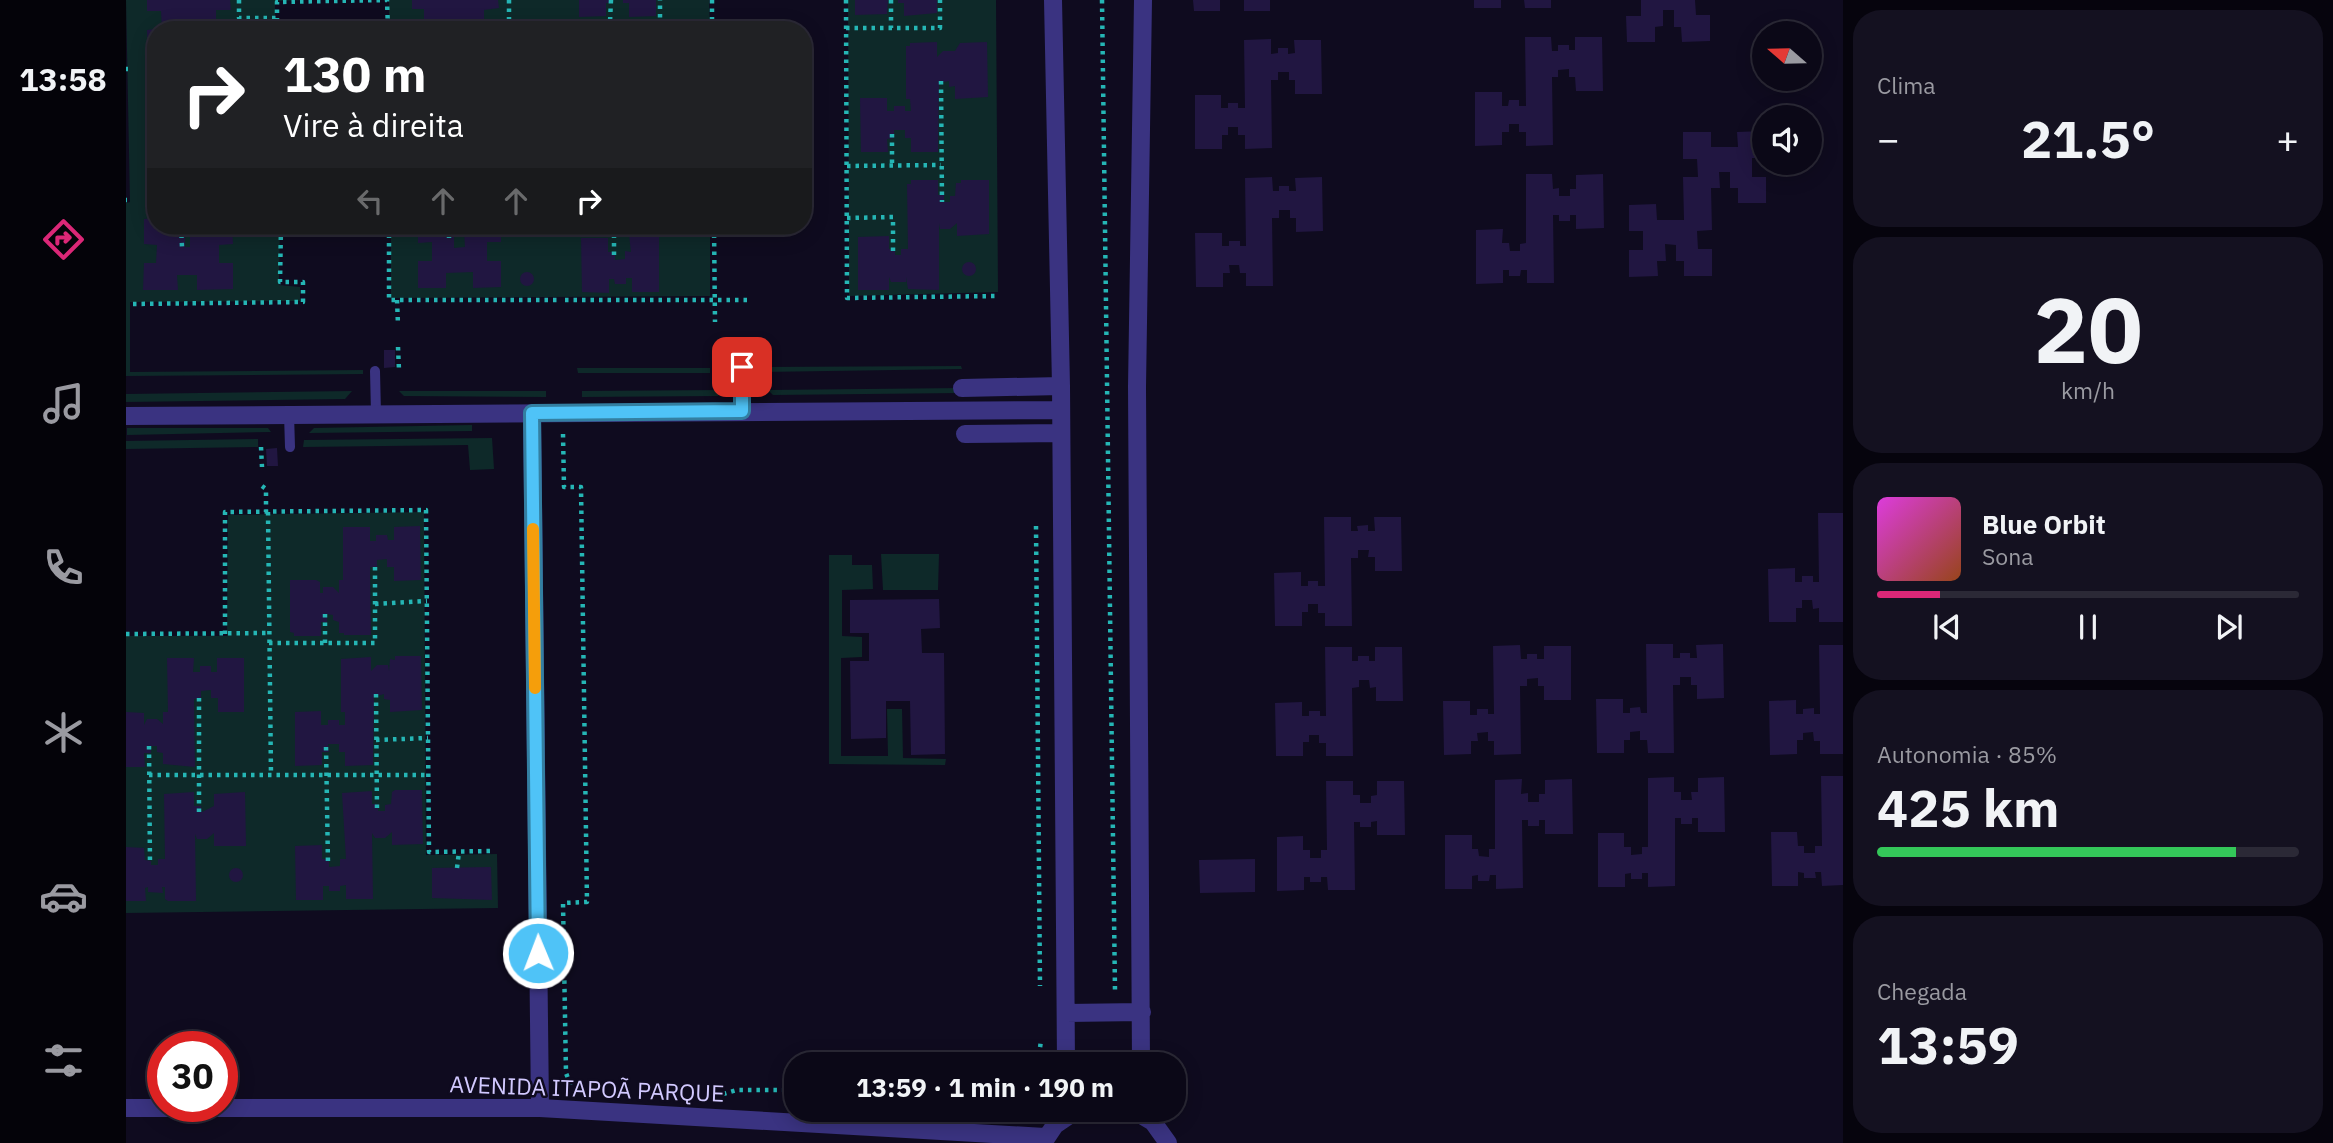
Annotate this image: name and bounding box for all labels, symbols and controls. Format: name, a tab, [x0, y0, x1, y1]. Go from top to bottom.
north arrow	[1752, 21, 1822, 91]
map controls	[1752, 21, 1822, 175]
text: 130 m	[283, 42, 427, 105]
icon: right	[168, 49, 259, 140]
text: 13:58	[19, 58, 107, 100]
text: Clima	[1877, 70, 1936, 100]
text: Vire à direita	[283, 104, 464, 146]
button: sound	[1752, 105, 1822, 175]
text: 21.5°	[2021, 105, 2155, 172]
text: −	[1877, 114, 1900, 163]
text: +	[2276, 114, 2299, 163]
icon: left	[351, 182, 389, 220]
icon: ahead	[424, 182, 462, 220]
icon: ahead	[497, 182, 535, 220]
icon: right	[570, 182, 608, 220]
icon: directions	[39, 215, 88, 264]
text: 20	[2033, 270, 2143, 388]
pin	[712, 337, 772, 397]
icon: arrive	[723, 348, 761, 386]
text: km/h	[2061, 375, 2115, 405]
icon: music	[39, 379, 88, 428]
text: Blue Orbit	[1982, 507, 2106, 541]
text: Sona	[1982, 541, 2034, 571]
icon: phone	[39, 543, 88, 592]
icon: previous	[1928, 608, 1966, 646]
icon: pause	[2069, 608, 2107, 646]
icon: next	[2210, 608, 2248, 646]
icon: climate	[39, 708, 88, 757]
text: Autonomia · 85%	[1877, 739, 2057, 769]
text: 425 km	[1877, 774, 2059, 841]
icon: car	[39, 872, 88, 921]
position arrow	[501, 916, 575, 990]
text: Chegada	[1877, 976, 1967, 1006]
text: 13:59	[1877, 1011, 2019, 1078]
speed limit sign: 30	[147, 1031, 238, 1122]
icon: filters	[39, 1036, 88, 1085]
street label: AVENIDA ITAPOÃ PARQUE	[449, 1068, 725, 1108]
text: 13:59 · 1 min · 190 m	[856, 1070, 1114, 1104]

